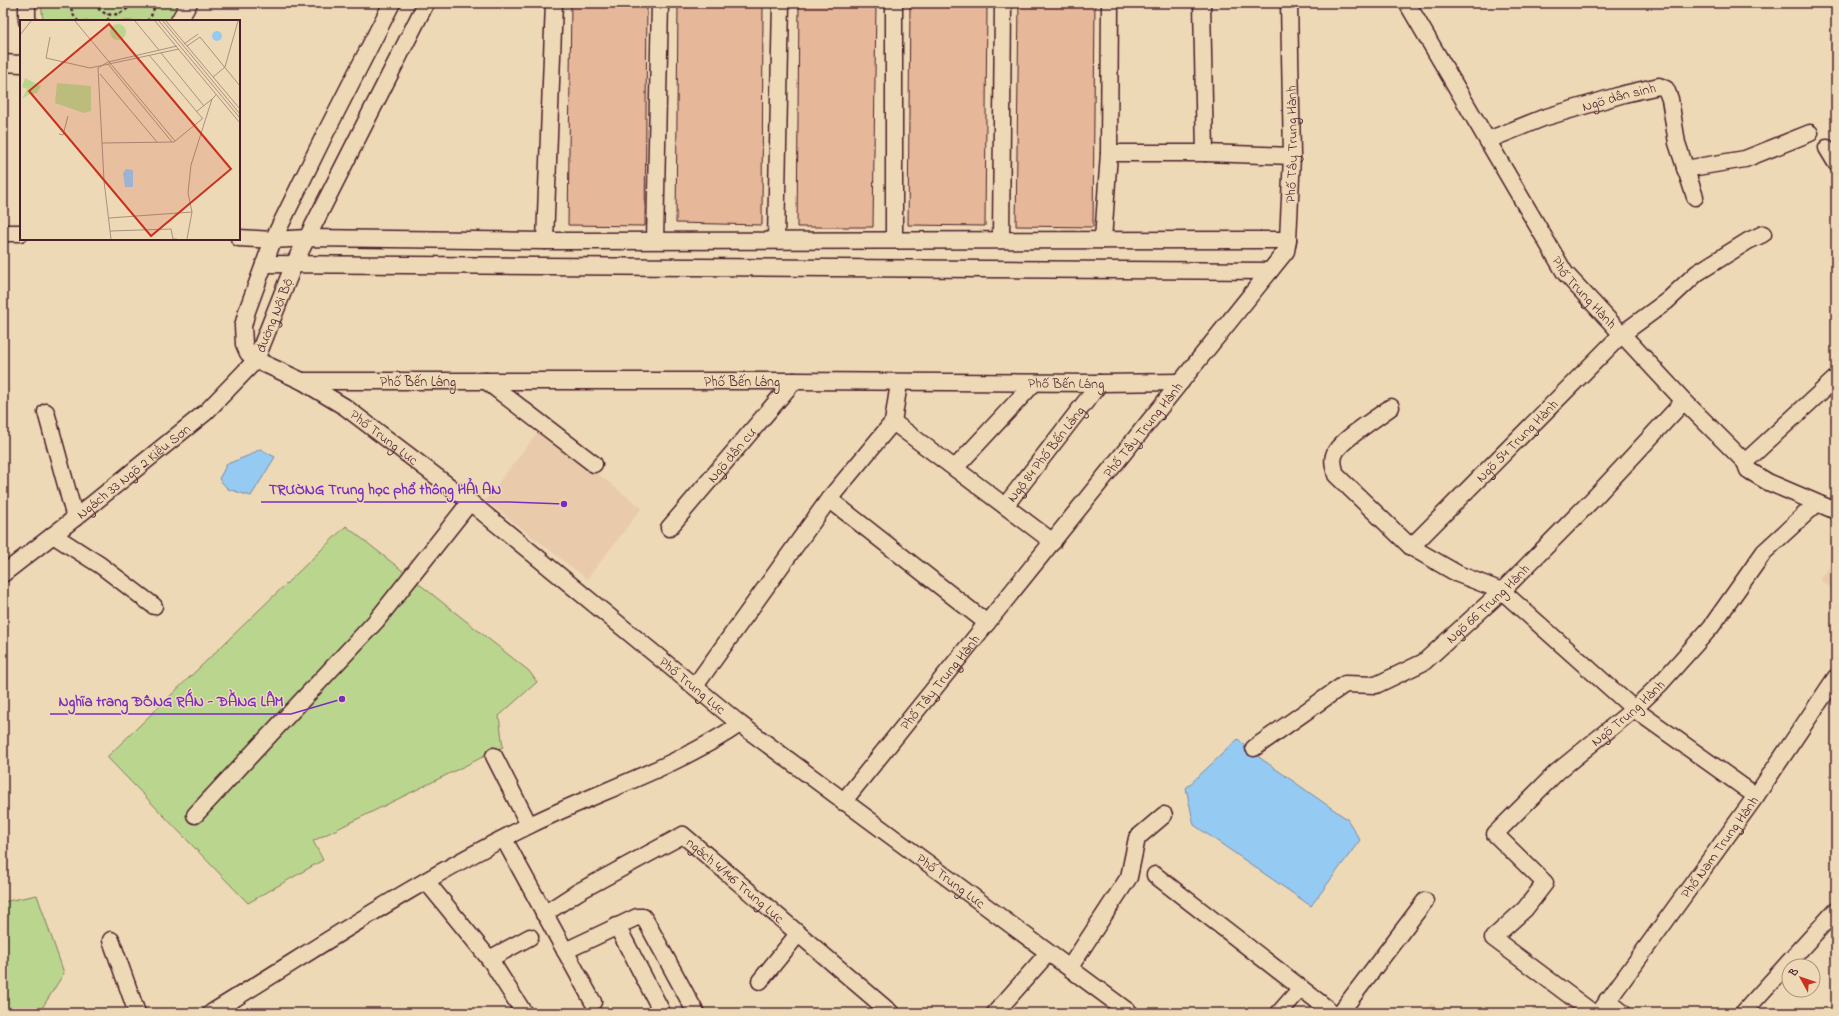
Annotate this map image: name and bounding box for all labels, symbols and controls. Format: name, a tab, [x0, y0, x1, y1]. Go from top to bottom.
inset map	[20, 20, 240, 240]
street label: Ngõ dân sinh	[1580, 78, 1658, 118]
street label: Phố Tây Trung Hành	[1281, 85, 1305, 204]
street label: Phố Trung Hành	[1545, 253, 1621, 334]
street label: đường Nội Bộ	[251, 275, 299, 356]
street label: Phố Bến Láng	[380, 372, 456, 394]
street label: Phố Bến Láng	[704, 372, 780, 394]
street label: Phố Bến Láng	[1028, 374, 1104, 396]
street label: Phố Tây Trung Hành	[1099, 378, 1189, 483]
street label: Ngõ 54 Trung Hành	[1472, 395, 1564, 488]
street label: Ngộ 84 Phố Bến Lảng	[1002, 402, 1091, 507]
street label: Phố Trung Lực	[345, 405, 423, 471]
street label: Ngách 33 Ngõ 2 Kiều Sơn	[72, 419, 196, 525]
street label: Ngõ dân cư	[703, 424, 762, 488]
callout: TRƯỜNG Trung học phổ thông HẢI AN	[261, 475, 509, 502]
text: TRƯỜNG Trung học phổ thông HẢI AN	[269, 477, 501, 503]
street label: Ngõ 66 Trung Hành	[1442, 560, 1535, 649]
street label: Phố Tây Trung Hành	[896, 631, 986, 735]
street label: Phố Trung Lực	[654, 652, 730, 721]
street label: Ngõ Trung Hành	[1587, 675, 1670, 752]
callout: Nghĩa trang ĐỒNG RẮN - ĐẰNG LÂM	[50, 687, 291, 714]
text: Nghĩa trang ĐỒNG RẮN - ĐẰNG LÂM	[58, 688, 284, 715]
street label: Phố Nam Trung Hành	[1676, 792, 1765, 903]
street label: ngách 4/146 Trung Lực	[681, 833, 789, 930]
street label: Phố Trung Lực	[911, 849, 990, 915]
north arrow	[1781, 958, 1821, 998]
text: B	[1785, 964, 1803, 981]

